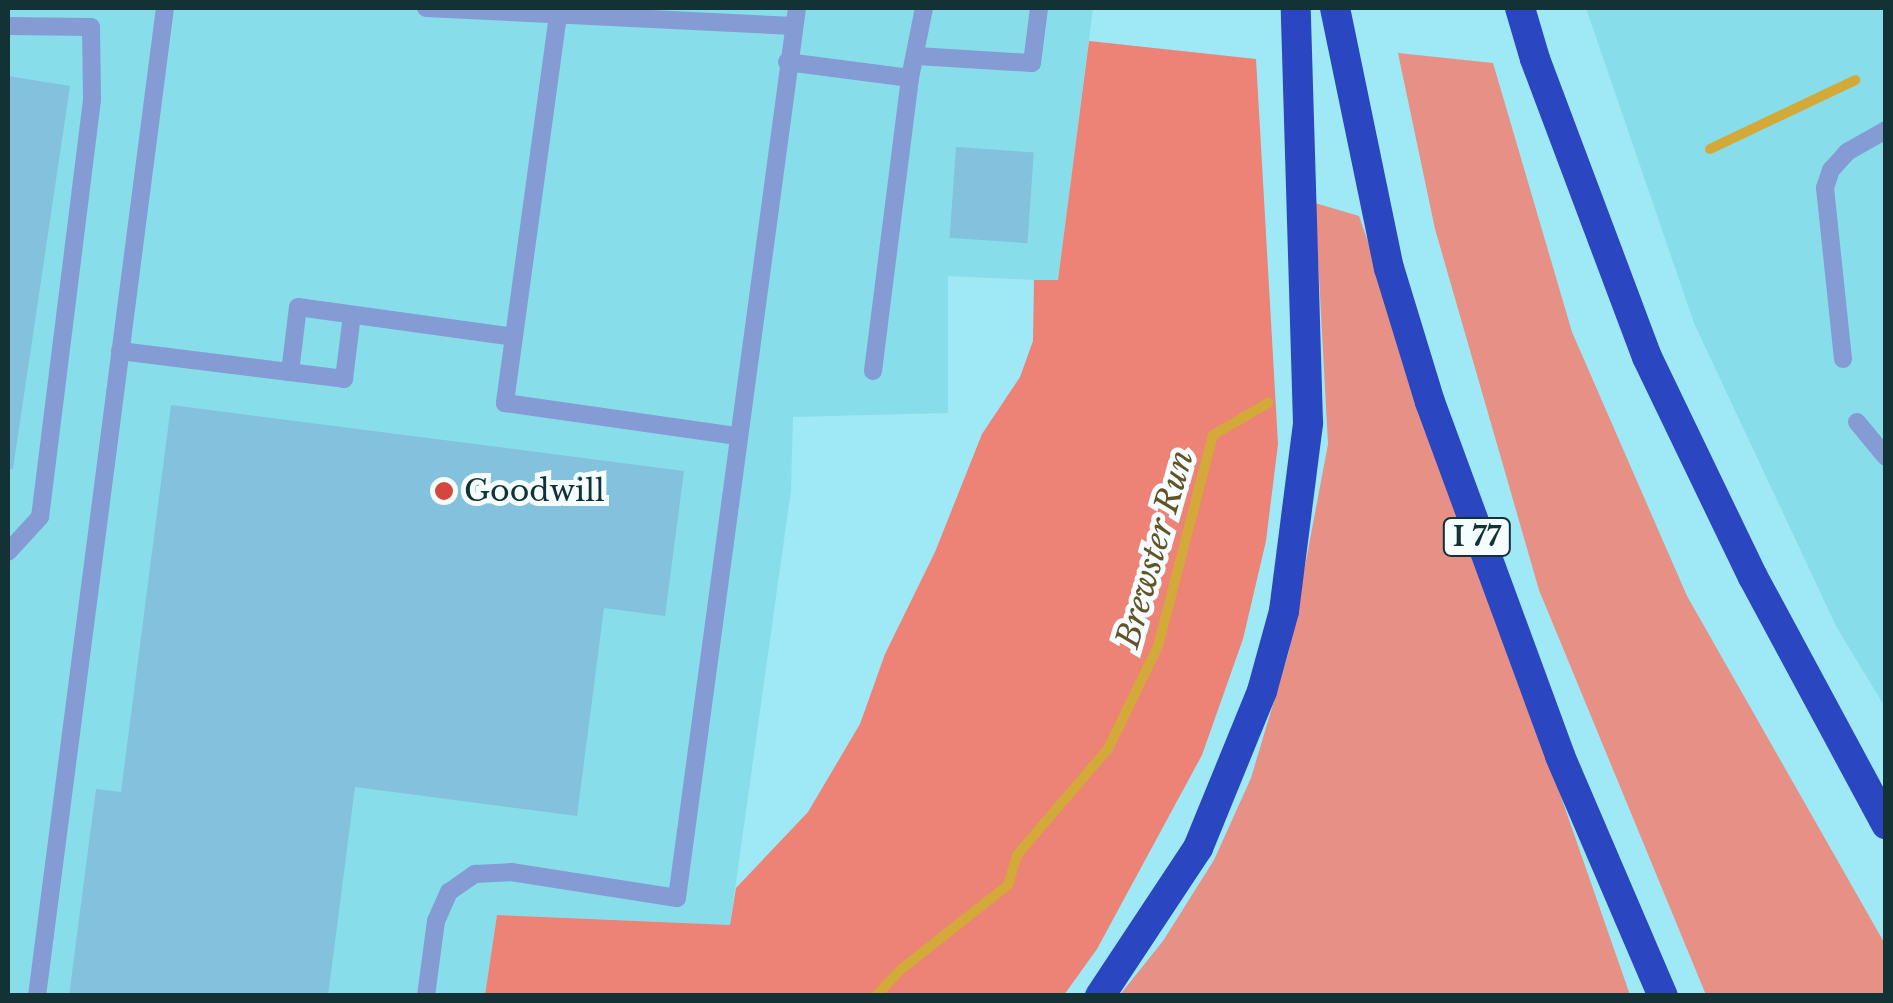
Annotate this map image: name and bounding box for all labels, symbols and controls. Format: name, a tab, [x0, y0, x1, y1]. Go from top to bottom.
water label: Brewster Run	[1108, 446, 1202, 652]
place label: Goodwill	[464, 473, 605, 509]
marker: Goodwill	[433, 480, 455, 502]
road number: I 77	[1442, 514, 1512, 560]

